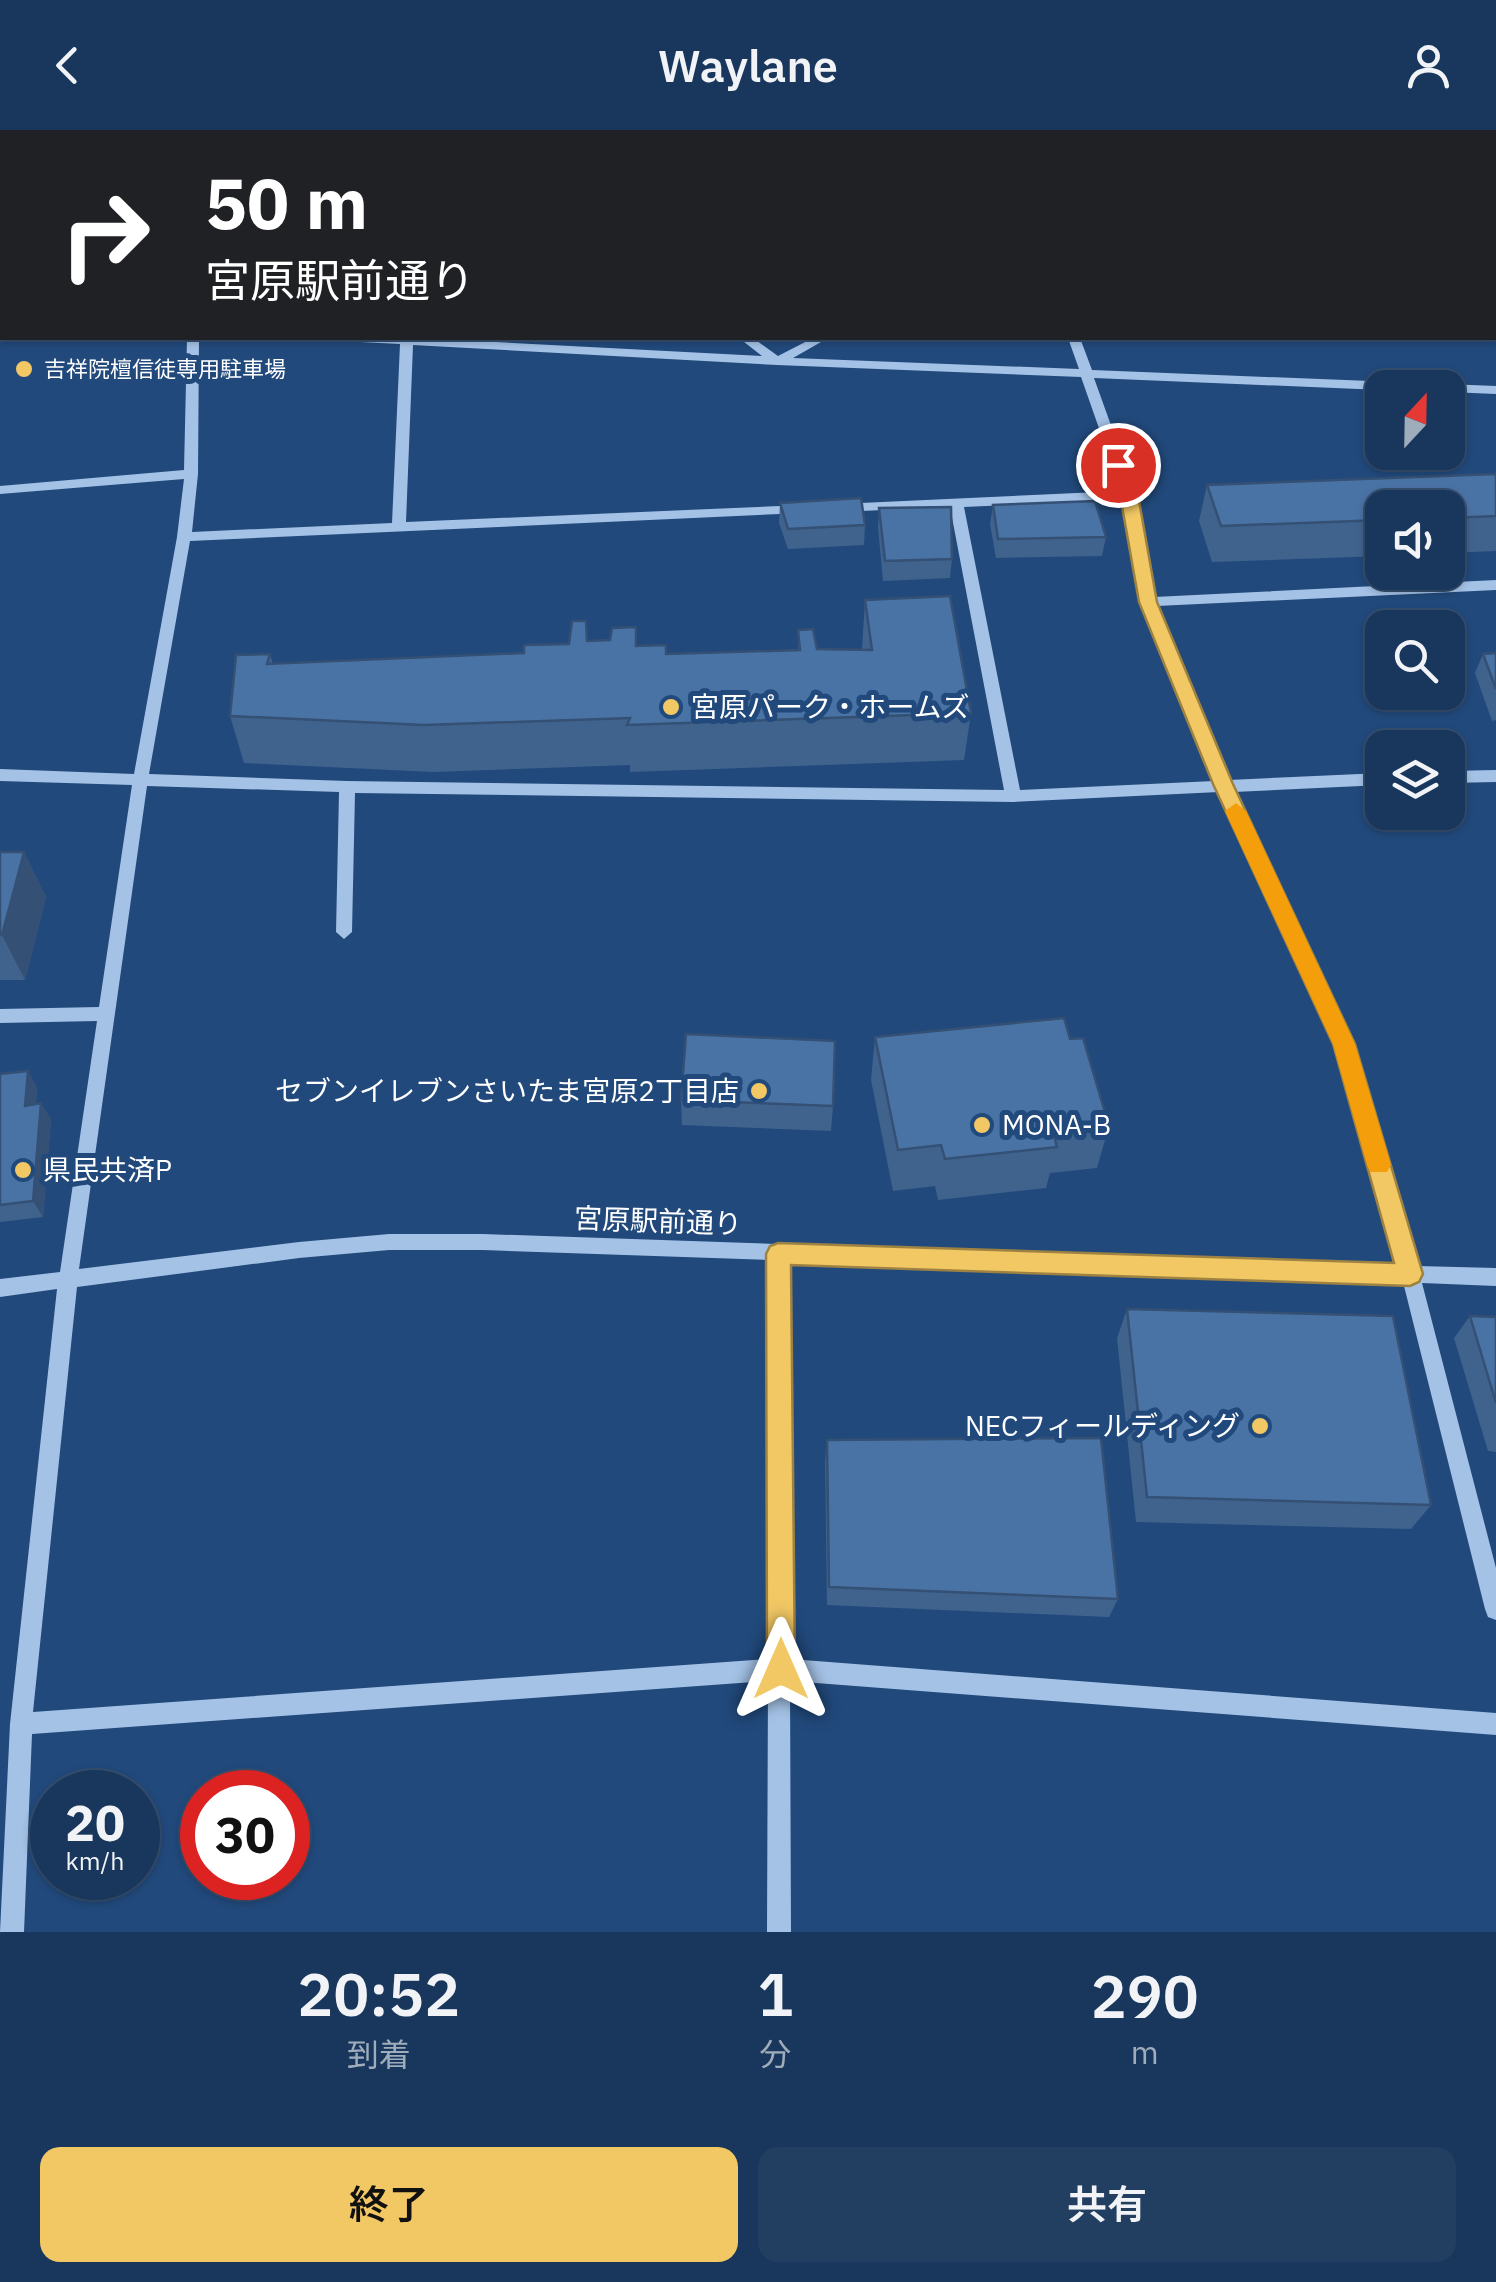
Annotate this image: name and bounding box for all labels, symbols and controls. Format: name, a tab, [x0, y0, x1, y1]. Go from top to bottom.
text: Waylane	[658, 36, 838, 94]
icon: back	[40, 38, 95, 93]
icon: person	[1401, 38, 1456, 93]
text: 50 m	[205, 157, 368, 248]
icon: right	[40, 170, 170, 300]
text: 宮原駅前通り	[205, 251, 475, 309]
place label: 吉祥院檀信徒専用駐車場	[44, 354, 286, 383]
marker: 吉祥院檀信徒専用駐車場	[13, 358, 35, 380]
north arrow	[1365, 370, 1465, 470]
map controls	[1365, 370, 1465, 830]
pin	[1076, 423, 1161, 508]
icon: arrive	[1091, 438, 1146, 493]
button: sound	[1365, 490, 1465, 590]
button: search	[1365, 610, 1465, 710]
place label: 宮原パーク・ホームズ	[691, 688, 970, 725]
marker: 宮原パーク・ホームズ	[660, 696, 682, 718]
button: layers	[1365, 730, 1465, 830]
place label: セブンイレブンさいたま宮原2丁目店	[275, 1072, 739, 1109]
marker: セブンイレブンさいたま宮原2丁目店	[748, 1080, 770, 1102]
place label: MONA-B	[1002, 1106, 1111, 1143]
marker: MONA-B	[971, 1114, 993, 1136]
place label: 県民共済P	[43, 1151, 172, 1188]
marker: 県民共済P	[12, 1159, 34, 1181]
street label: 宮原駅前通り	[573, 1199, 743, 1242]
place label: NECフィールディング	[965, 1407, 1240, 1444]
marker: NECフィールディング	[1249, 1415, 1271, 1437]
position arrow	[729, 1617, 833, 1721]
speed limit sign: 30	[180, 1770, 310, 1900]
text: 20	[65, 1790, 125, 1855]
text: km/h	[66, 1844, 124, 1877]
text: 20:52	[297, 1954, 460, 2033]
text: 1	[758, 1954, 794, 2033]
text: 290	[1091, 1956, 1199, 2035]
text: m	[1131, 2031, 1159, 2073]
text: 到着	[347, 2033, 411, 2075]
text: 分	[760, 2033, 792, 2075]
button: 終了	[40, 2147, 738, 2262]
button: 共有	[758, 2147, 1456, 2262]

